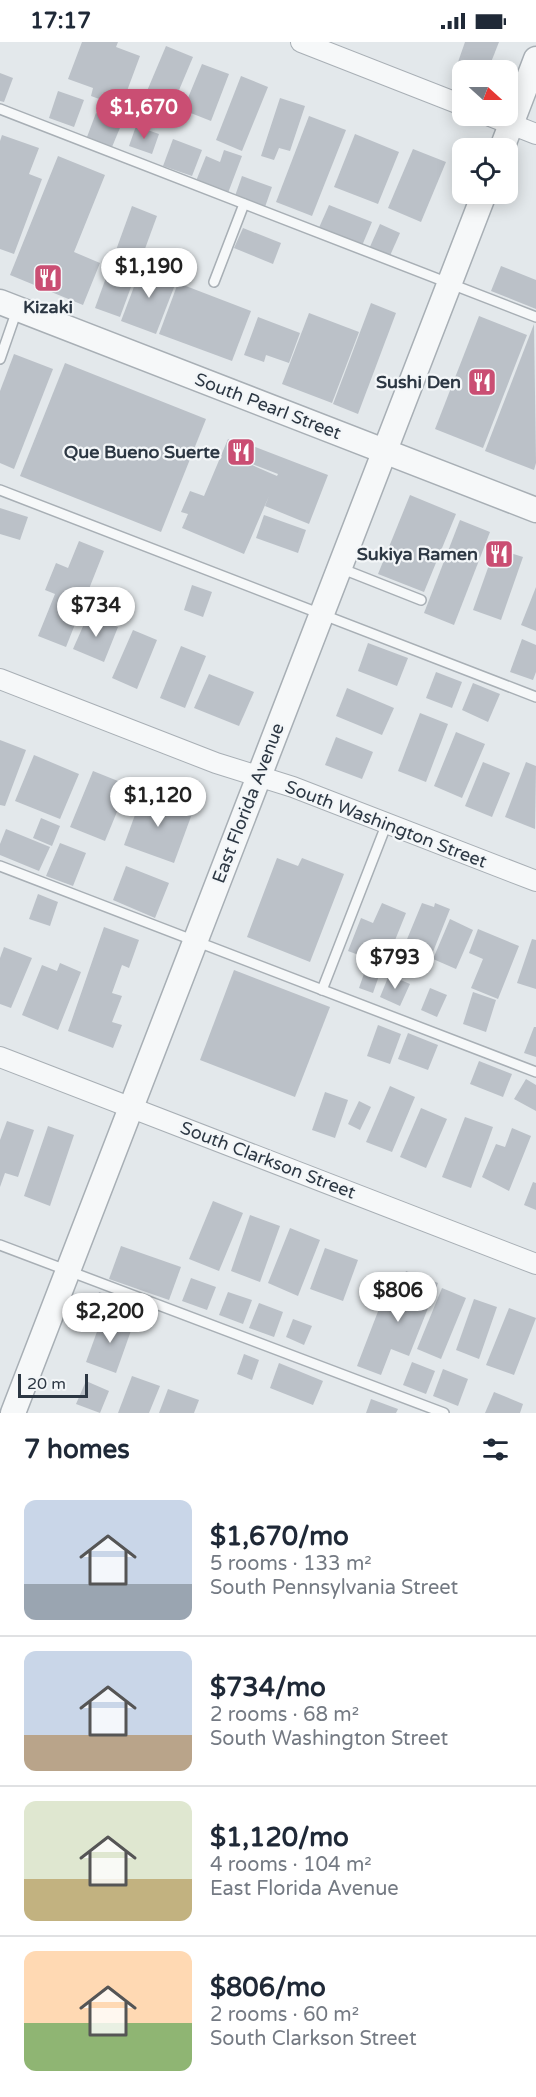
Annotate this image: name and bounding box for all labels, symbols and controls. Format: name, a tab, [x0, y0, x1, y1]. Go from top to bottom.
text: 17:17	[30, 8, 91, 34]
north arrow	[452, 60, 518, 126]
map controls	[452, 60, 518, 204]
pin: $1,670	[95, 89, 193, 140]
text: $1,670	[110, 96, 178, 120]
button: locate	[452, 138, 518, 204]
pin: $1,190	[100, 248, 198, 299]
text: $1,190	[115, 255, 183, 279]
restaurant icon: Kizaki	[32, 262, 64, 294]
place label: Kizaki	[23, 296, 73, 318]
restaurant icon: Sushi Den	[466, 366, 498, 398]
street label: South Pearl Street	[192, 368, 344, 444]
place label: Sushi Den	[376, 371, 461, 393]
restaurant icon: Que Bueno Suerte	[225, 436, 257, 468]
place label: Que Bueno Suerte	[64, 441, 220, 463]
restaurant icon: Sukiya Ramen	[483, 538, 515, 570]
place label: Sukiya Ramen	[357, 543, 478, 565]
pin: $734	[60, 587, 132, 638]
text: $734	[71, 594, 121, 618]
street label: East Florida Avenue	[207, 720, 289, 886]
street label: South Washington Street	[282, 775, 490, 873]
pin: $1,120	[109, 777, 207, 828]
text: $1,120	[124, 784, 192, 808]
pin: $793	[359, 939, 431, 990]
text: $793	[370, 946, 420, 970]
street label: South Clarkson Street	[177, 1116, 359, 1204]
pin: $806	[362, 1272, 434, 1323]
text: $806	[373, 1279, 423, 1303]
pin: $2,200	[61, 1293, 159, 1344]
text: $2,200	[76, 1300, 144, 1324]
scale bar	[18, 1371, 88, 1398]
text: 20 m	[27, 1374, 66, 1394]
icon: filters	[479, 1433, 512, 1466]
text: 7 homes	[24, 1434, 130, 1465]
text: $1,670/mo	[210, 1521, 349, 1552]
icon: home	[72, 1524, 144, 1596]
text: 5 rooms · 133 m²	[210, 1552, 372, 1576]
text: South Pennsylvania Street	[210, 1576, 458, 1600]
text: $734/mo	[210, 1672, 326, 1703]
icon: home	[72, 1675, 144, 1747]
text: 2 rooms · 68 m²	[210, 1703, 359, 1727]
text: South Washington Street	[210, 1727, 448, 1751]
text: $1,120/mo	[210, 1822, 349, 1853]
icon: home	[72, 1825, 144, 1897]
text: 4 rooms · 104 m²	[210, 1853, 372, 1877]
text: East Florida Avenue	[210, 1877, 399, 1901]
text: $806/mo	[210, 1972, 326, 2003]
icon: home	[72, 1975, 144, 2047]
text: 2 rooms · 60 m²	[210, 2003, 359, 2027]
text: South Clarkson Street	[210, 2027, 417, 2051]

